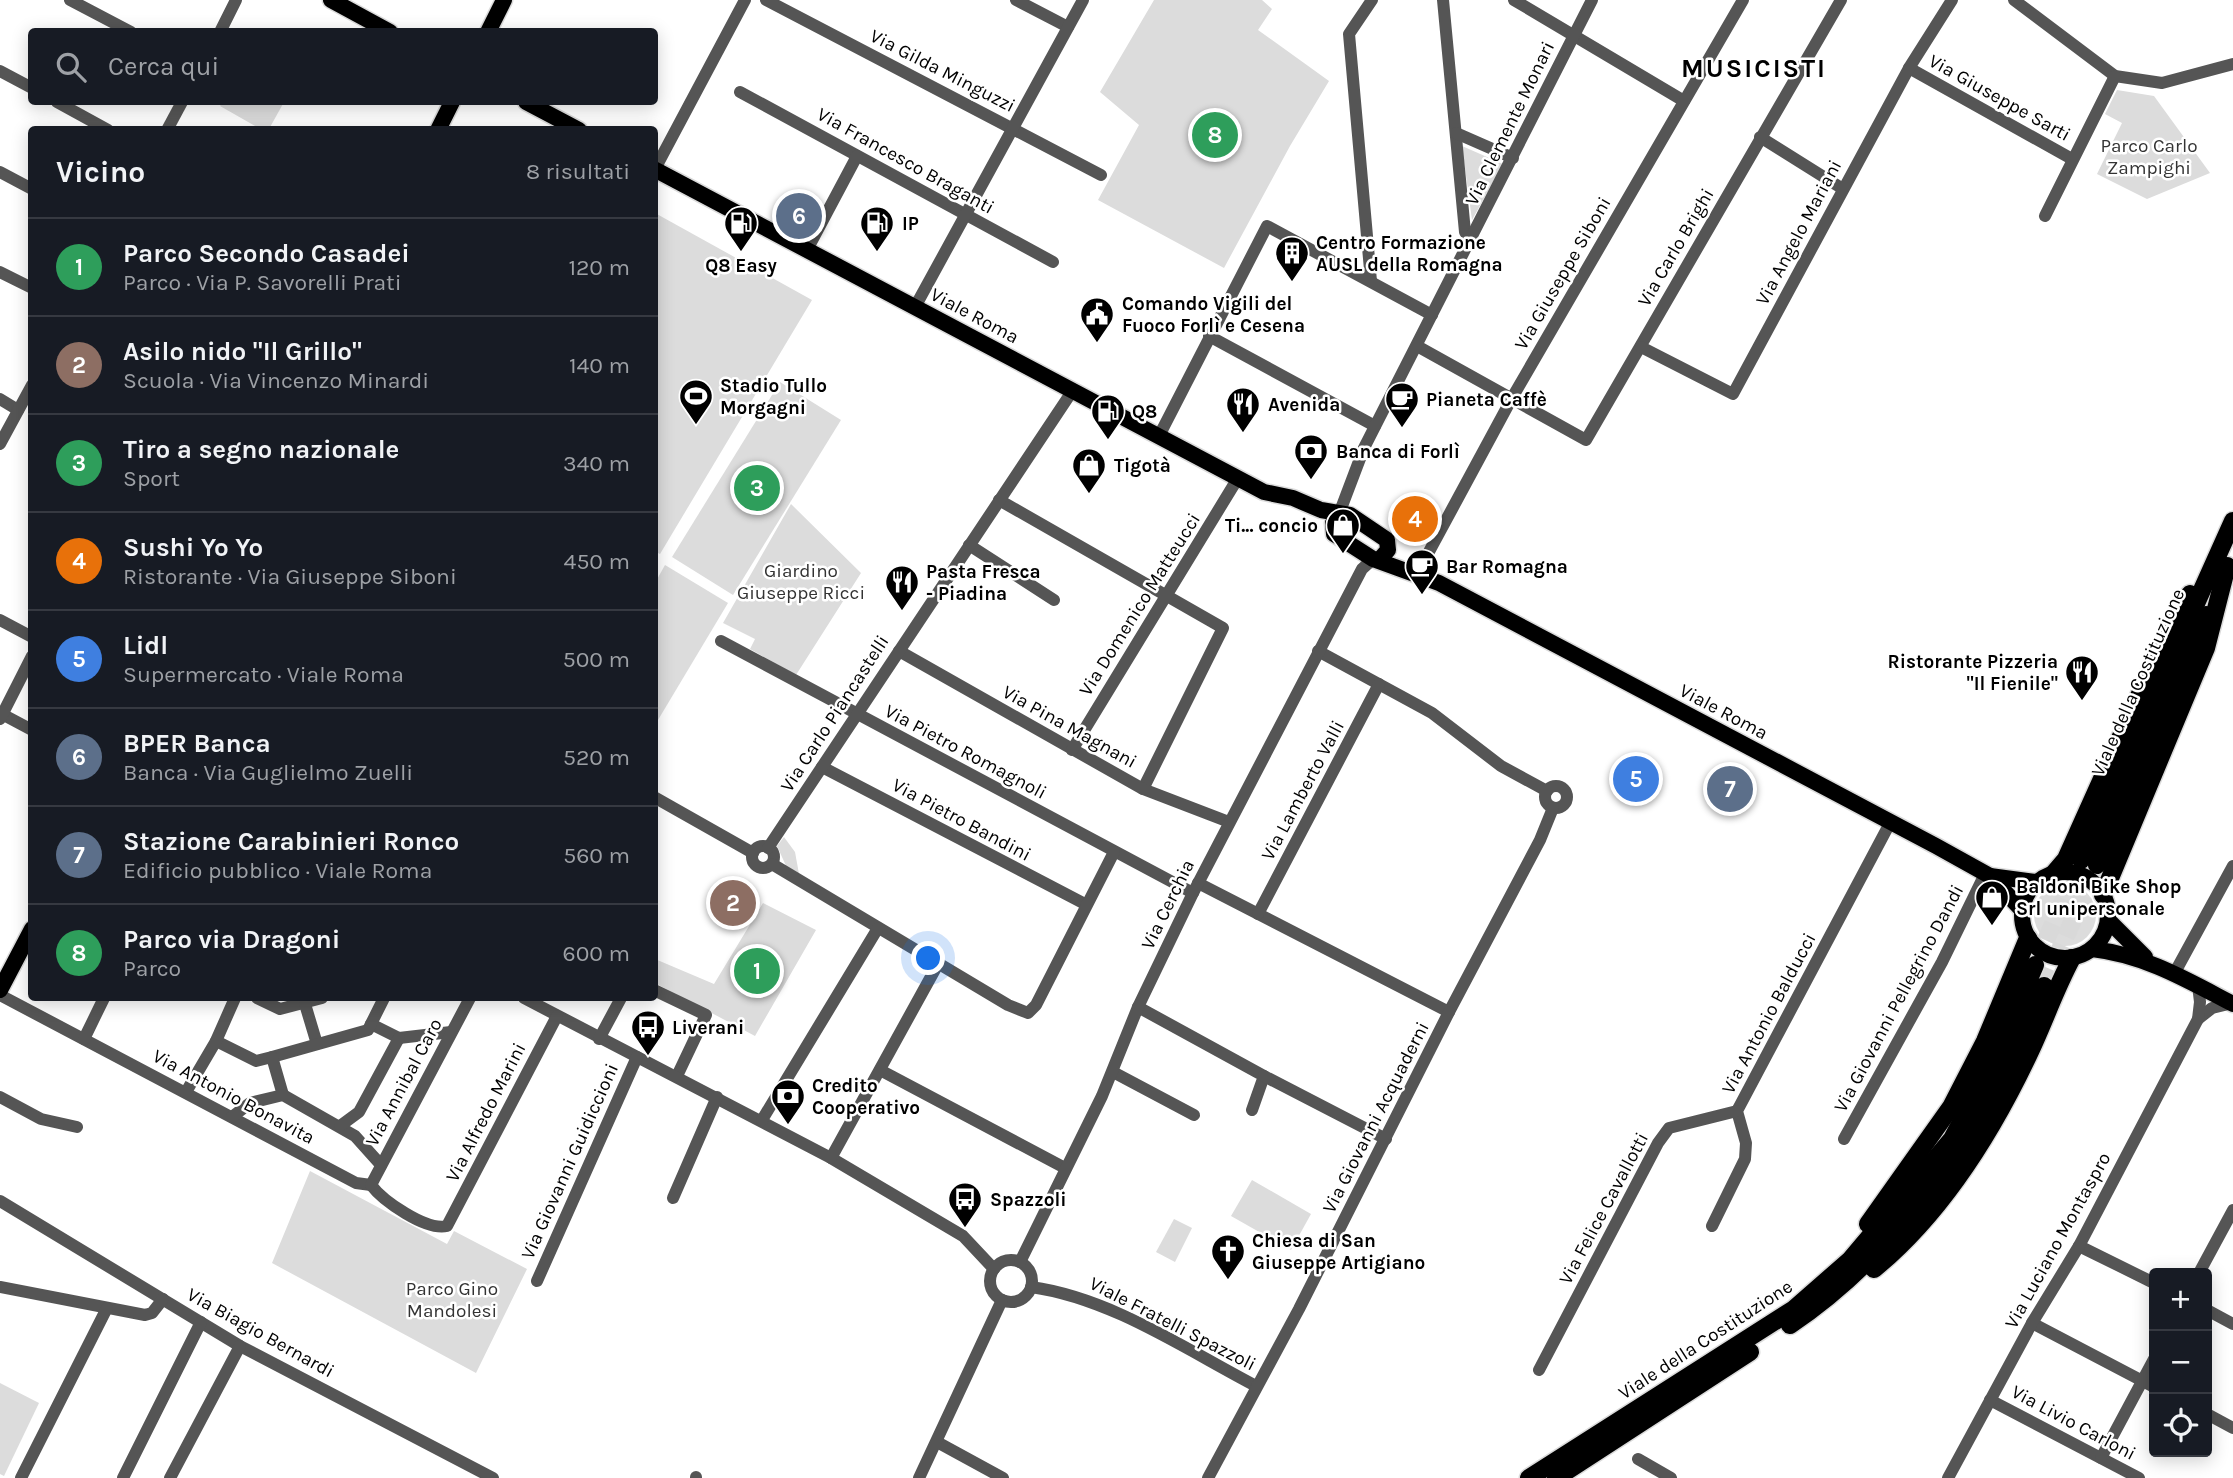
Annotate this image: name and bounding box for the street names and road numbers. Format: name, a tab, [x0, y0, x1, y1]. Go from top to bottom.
street label: Via Gilda Minguzzi	[866, 25, 1019, 117]
street label: Via Clemente Monari	[1461, 38, 1559, 209]
street label: Via Giuseppe Sarti	[1925, 50, 2074, 146]
street label: Via Francesco Braganti	[813, 103, 998, 219]
street label: Via Angelo Mariani	[1751, 156, 1846, 309]
street label: Via Carlo Brighi	[1633, 185, 1719, 310]
street label: Via Giuseppe Siboni	[1510, 193, 1616, 354]
street label: Viale Roma	[927, 283, 1022, 348]
street label: Via Domenico Matteucci	[1075, 509, 1205, 700]
street label: Viale della Costituzione	[2087, 585, 2189, 780]
street label: Via Carlo Piancastelli	[776, 631, 894, 796]
street label: Viale Roma	[1676, 679, 1771, 744]
street label: Via Pina Magnani	[998, 681, 1141, 773]
street label: Via Pietro Romagnoli	[881, 700, 1050, 804]
street label: Via Lamberto Valli	[1257, 717, 1349, 864]
street label: Via Pietro Bandini	[888, 774, 1035, 866]
street label: Via Cerchia	[1137, 856, 1199, 953]
street label: Via Giovanni Pellegrino Dandi	[1829, 881, 1968, 1116]
street label: Via Antonio Balducci	[1717, 929, 1821, 1098]
street label: Via Annibal Caro	[361, 1015, 447, 1150]
street label: Via Giovanni Acquaderni	[1318, 1018, 1434, 1217]
street label: Via Alfredo Marini	[441, 1039, 530, 1186]
street label: Via Antonio Bonavita	[149, 1045, 318, 1149]
street label: Via Giovanni Guidiccioni	[517, 1060, 623, 1263]
street label: Via Felice Cavallotti	[1555, 1129, 1653, 1288]
street label: Via Luciano Montaspro	[2000, 1149, 2115, 1332]
street label: Viale Fratelli Spazzoli	[1086, 1272, 1259, 1375]
street label: Viale della Costituzione	[1615, 1275, 1797, 1404]
street label: Via Biagio Bernardi	[183, 1283, 338, 1382]
street label: Via Livio Carloni	[2008, 1381, 2140, 1465]

